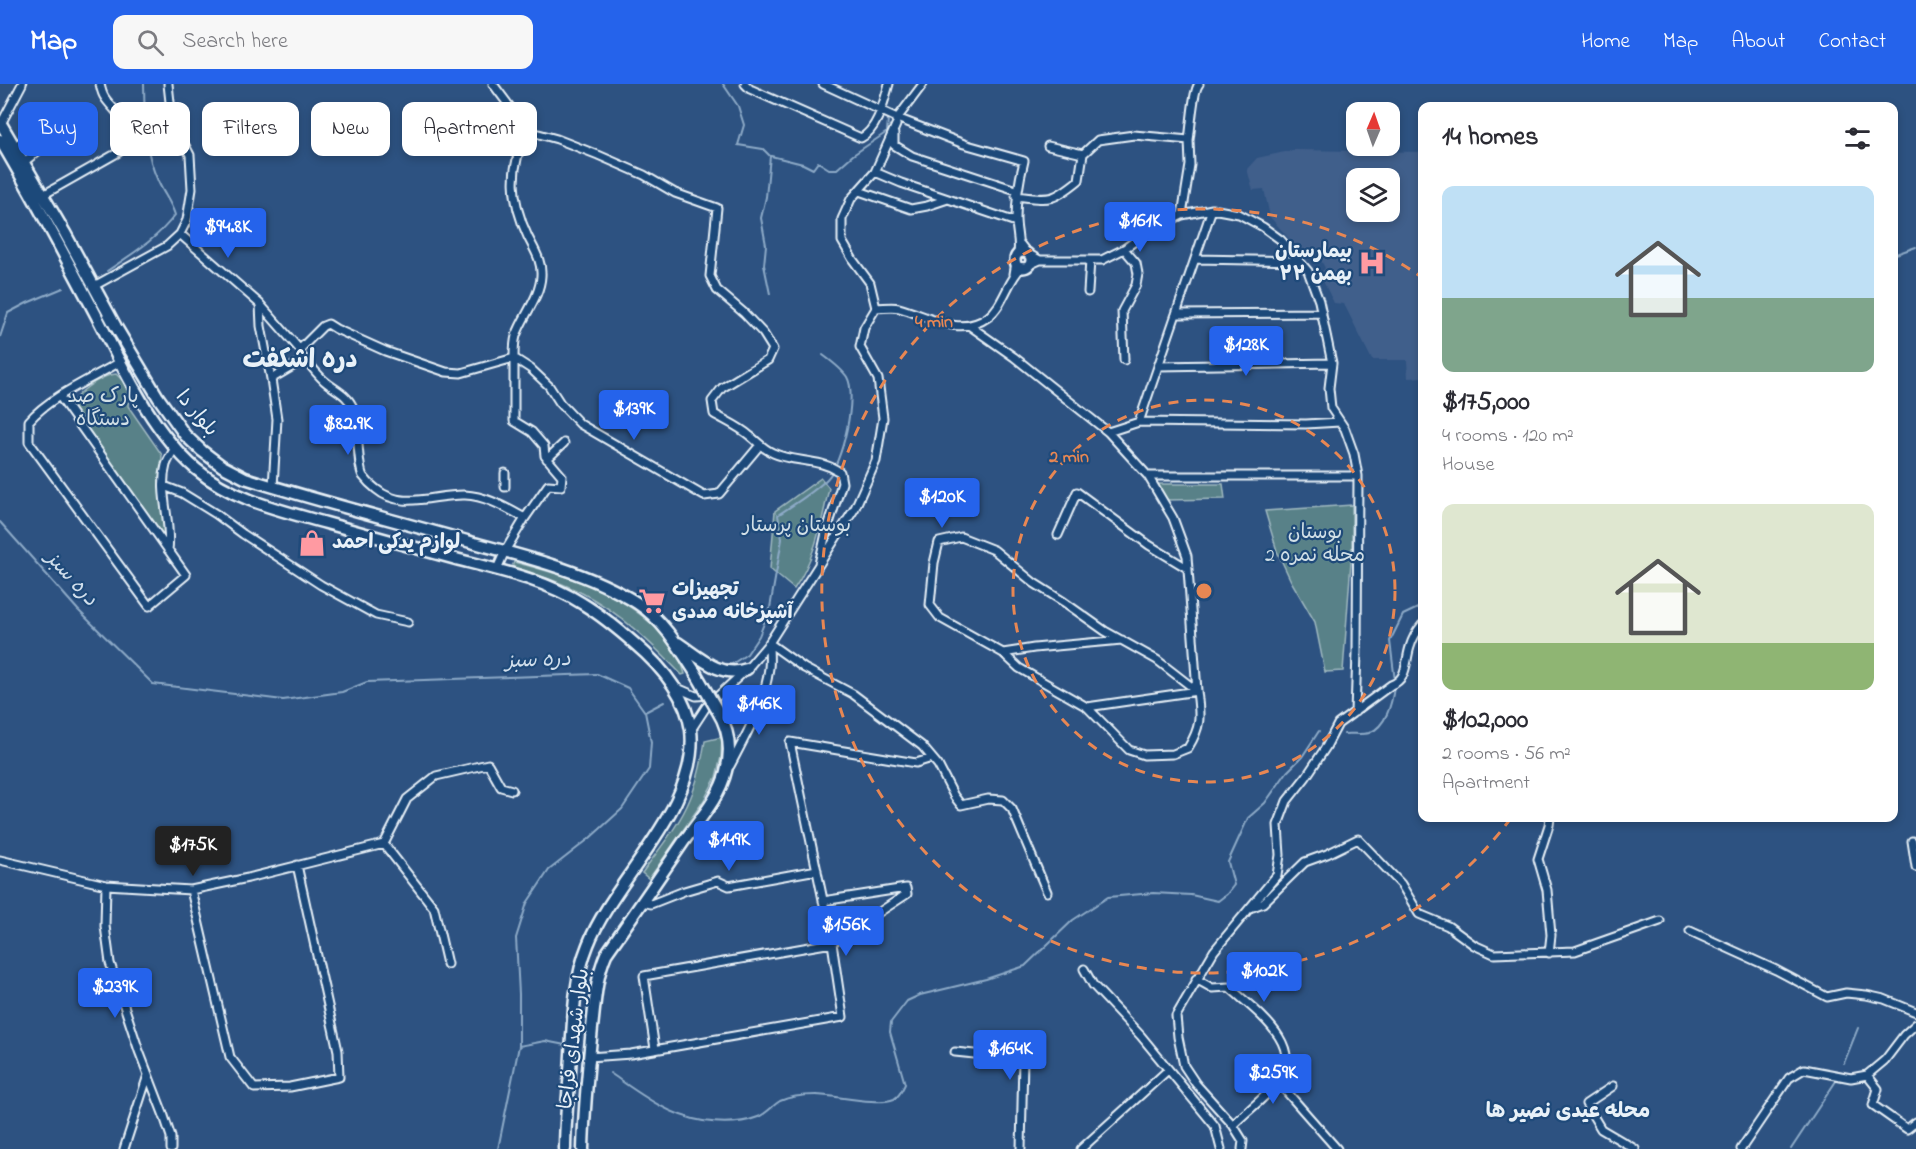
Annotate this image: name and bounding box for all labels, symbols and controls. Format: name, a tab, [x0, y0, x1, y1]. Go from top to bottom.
search box	[113, 15, 533, 69]
text: Map	[30, 22, 77, 63]
icon: search	[134, 26, 167, 59]
text: Search here	[182, 26, 288, 58]
text: Home	[1581, 27, 1630, 57]
text: Map	[1663, 27, 1698, 57]
text: About	[1731, 27, 1785, 57]
text: Contact	[1818, 27, 1886, 57]
chip: Buy	[18, 102, 98, 156]
chip: Rent	[110, 102, 190, 156]
chip: Filters	[202, 102, 299, 156]
chip: New	[311, 102, 390, 156]
chip: Apartment	[402, 102, 537, 156]
north arrow	[1346, 102, 1400, 156]
map controls	[1346, 102, 1400, 222]
text: 14 homes	[1442, 119, 1538, 157]
icon: filters	[1841, 122, 1874, 155]
button: layers	[1346, 168, 1400, 222]
pin: $161K	[1098, 202, 1182, 253]
text: $161K	[1118, 207, 1162, 236]
pin: $94.8K	[179, 208, 277, 259]
text: $94.8K	[204, 213, 252, 242]
icon: home	[1604, 225, 1712, 333]
place label: بیمارستان ۲۲ بهمن	[1275, 238, 1352, 290]
hospital icon: بیمارستان ۲۲ بهمن	[1357, 248, 1387, 278]
text: 4 min	[915, 310, 953, 336]
pin: $128K	[1204, 326, 1288, 377]
text: $128K	[1223, 331, 1269, 360]
district label: دره اشکفت	[242, 342, 358, 380]
park label: پارک صد دستگاه	[67, 383, 139, 435]
street label: بلوار دا	[168, 384, 224, 444]
text: $175,000	[1442, 384, 1530, 422]
pin: $139K	[592, 390, 676, 441]
text: $139K	[613, 395, 655, 424]
pin: $82.9K	[299, 405, 397, 456]
text: $82.9K	[323, 410, 373, 439]
text: 4 rooms · 120 m²	[1442, 422, 1574, 451]
text: 2 min	[1048, 445, 1089, 471]
text: House	[1442, 451, 1495, 480]
pin: $120K	[900, 478, 984, 529]
text: $120K	[919, 483, 965, 512]
park label: بوستان پرستار	[741, 512, 851, 541]
park label: بوستان محله نمره 2	[1265, 519, 1365, 571]
shop icon: لوازم یدکی احمد	[297, 528, 327, 558]
place label: لوازم یدکی احمد	[332, 529, 460, 558]
water label: دره سبز	[36, 542, 104, 613]
icon: home	[1604, 543, 1712, 651]
place label: تجهیزات آشپزخانه مددی	[672, 576, 794, 628]
centre of rings	[1194, 581, 1214, 601]
supermarket icon: تجهیزات آشپزخانه مددی	[637, 586, 667, 616]
water label: دره سبز	[502, 645, 571, 677]
pin: $146K	[717, 685, 801, 736]
text: $146K	[736, 690, 782, 719]
text: $102,000	[1442, 702, 1528, 740]
text: 2 rooms · 56 m²	[1442, 740, 1571, 769]
text: Apartment	[1442, 769, 1530, 798]
pin: $149K	[687, 821, 771, 872]
pin: $175K	[151, 826, 235, 877]
text: $149K	[708, 826, 750, 855]
text: $175K	[169, 831, 217, 860]
pin: $156K	[804, 906, 888, 957]
text: $156K	[822, 911, 870, 940]
pin: $102K	[1222, 952, 1306, 1003]
text: $102K	[1241, 957, 1287, 986]
street label: بلوار شهدای فراجا	[552, 967, 598, 1111]
pin: $239K	[73, 968, 157, 1019]
text: $239K	[92, 973, 138, 1002]
pin: $164K	[968, 1030, 1052, 1081]
text: $164K	[987, 1035, 1033, 1064]
pin: $259K	[1231, 1054, 1315, 1105]
text: $259K	[1248, 1059, 1298, 1088]
district label: محله عیدی نصیر ها	[1486, 1097, 1650, 1127]

